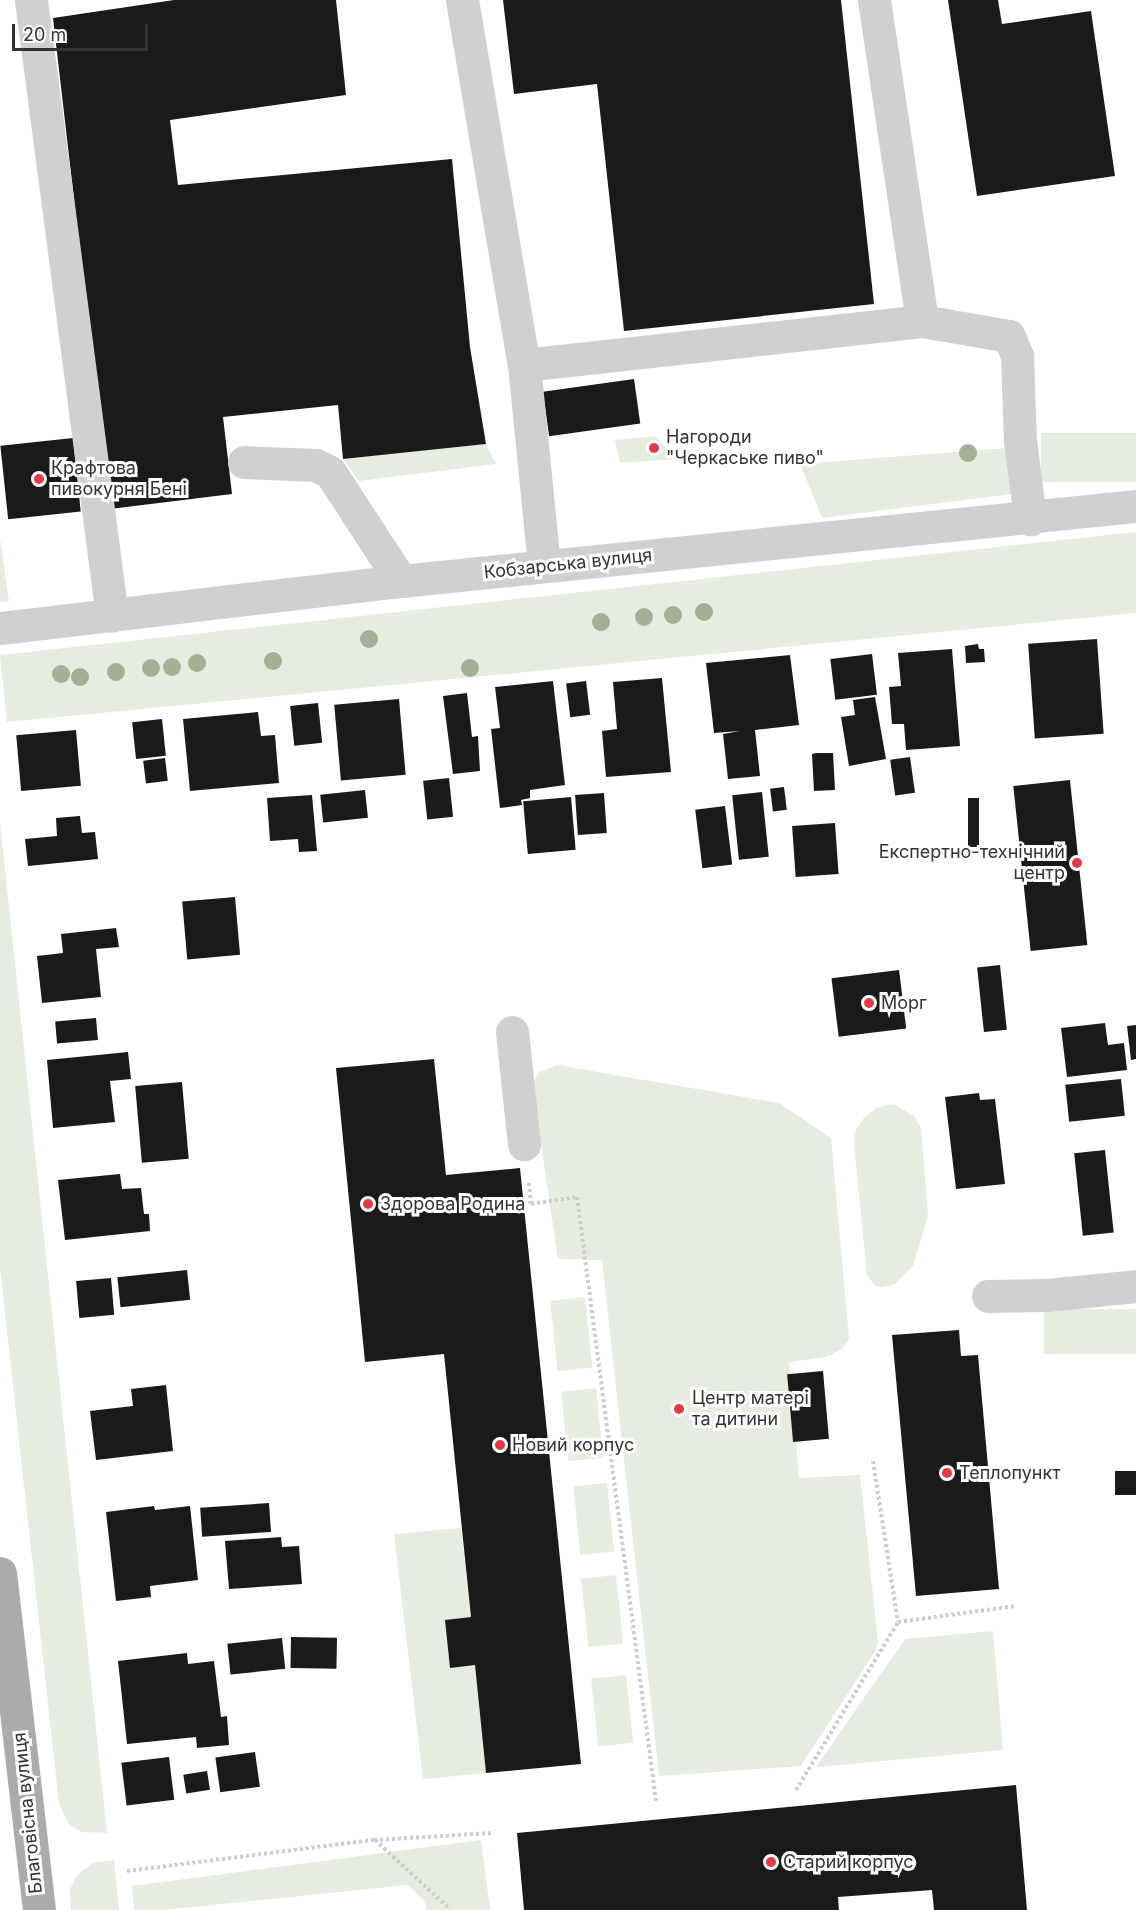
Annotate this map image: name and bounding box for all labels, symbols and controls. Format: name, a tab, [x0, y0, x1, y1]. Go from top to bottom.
scale bar	[15, 12, 152, 50]
text: 20 m	[23, 24, 66, 45]
place label: Нагороди "Черкаське пиво"	[666, 427, 824, 470]
marker: Нагороди "Черкаське пиво"	[647, 441, 661, 455]
place label: Крафтова пивокурня Бені	[51, 458, 187, 500]
marker: Крафтова пивокурня Бені	[32, 472, 46, 486]
street label: Кобзарська вулиця	[483, 544, 653, 584]
place label: Експертно-технічний центр	[879, 842, 1065, 884]
marker: Експертно-технічний центр	[1070, 856, 1084, 870]
place label: Морг	[881, 992, 927, 1014]
marker: Морг	[862, 996, 876, 1010]
place label: Здорова Родина	[380, 1193, 525, 1215]
marker: Здорова Родина	[361, 1197, 375, 1211]
place label: Центр матері та дитини	[692, 1388, 809, 1430]
marker: Центр матері та дитини	[670, 1400, 688, 1418]
place label: Новий корпус	[512, 1434, 634, 1456]
marker: Новий корпус	[493, 1438, 507, 1452]
place label: Теплопункт	[959, 1462, 1061, 1484]
marker: Теплопункт	[940, 1466, 954, 1480]
street label: Благовісна вулиця	[9, 1731, 47, 1895]
place label: Старий корпус	[783, 1851, 914, 1873]
marker: Старий корпус	[764, 1855, 778, 1869]

